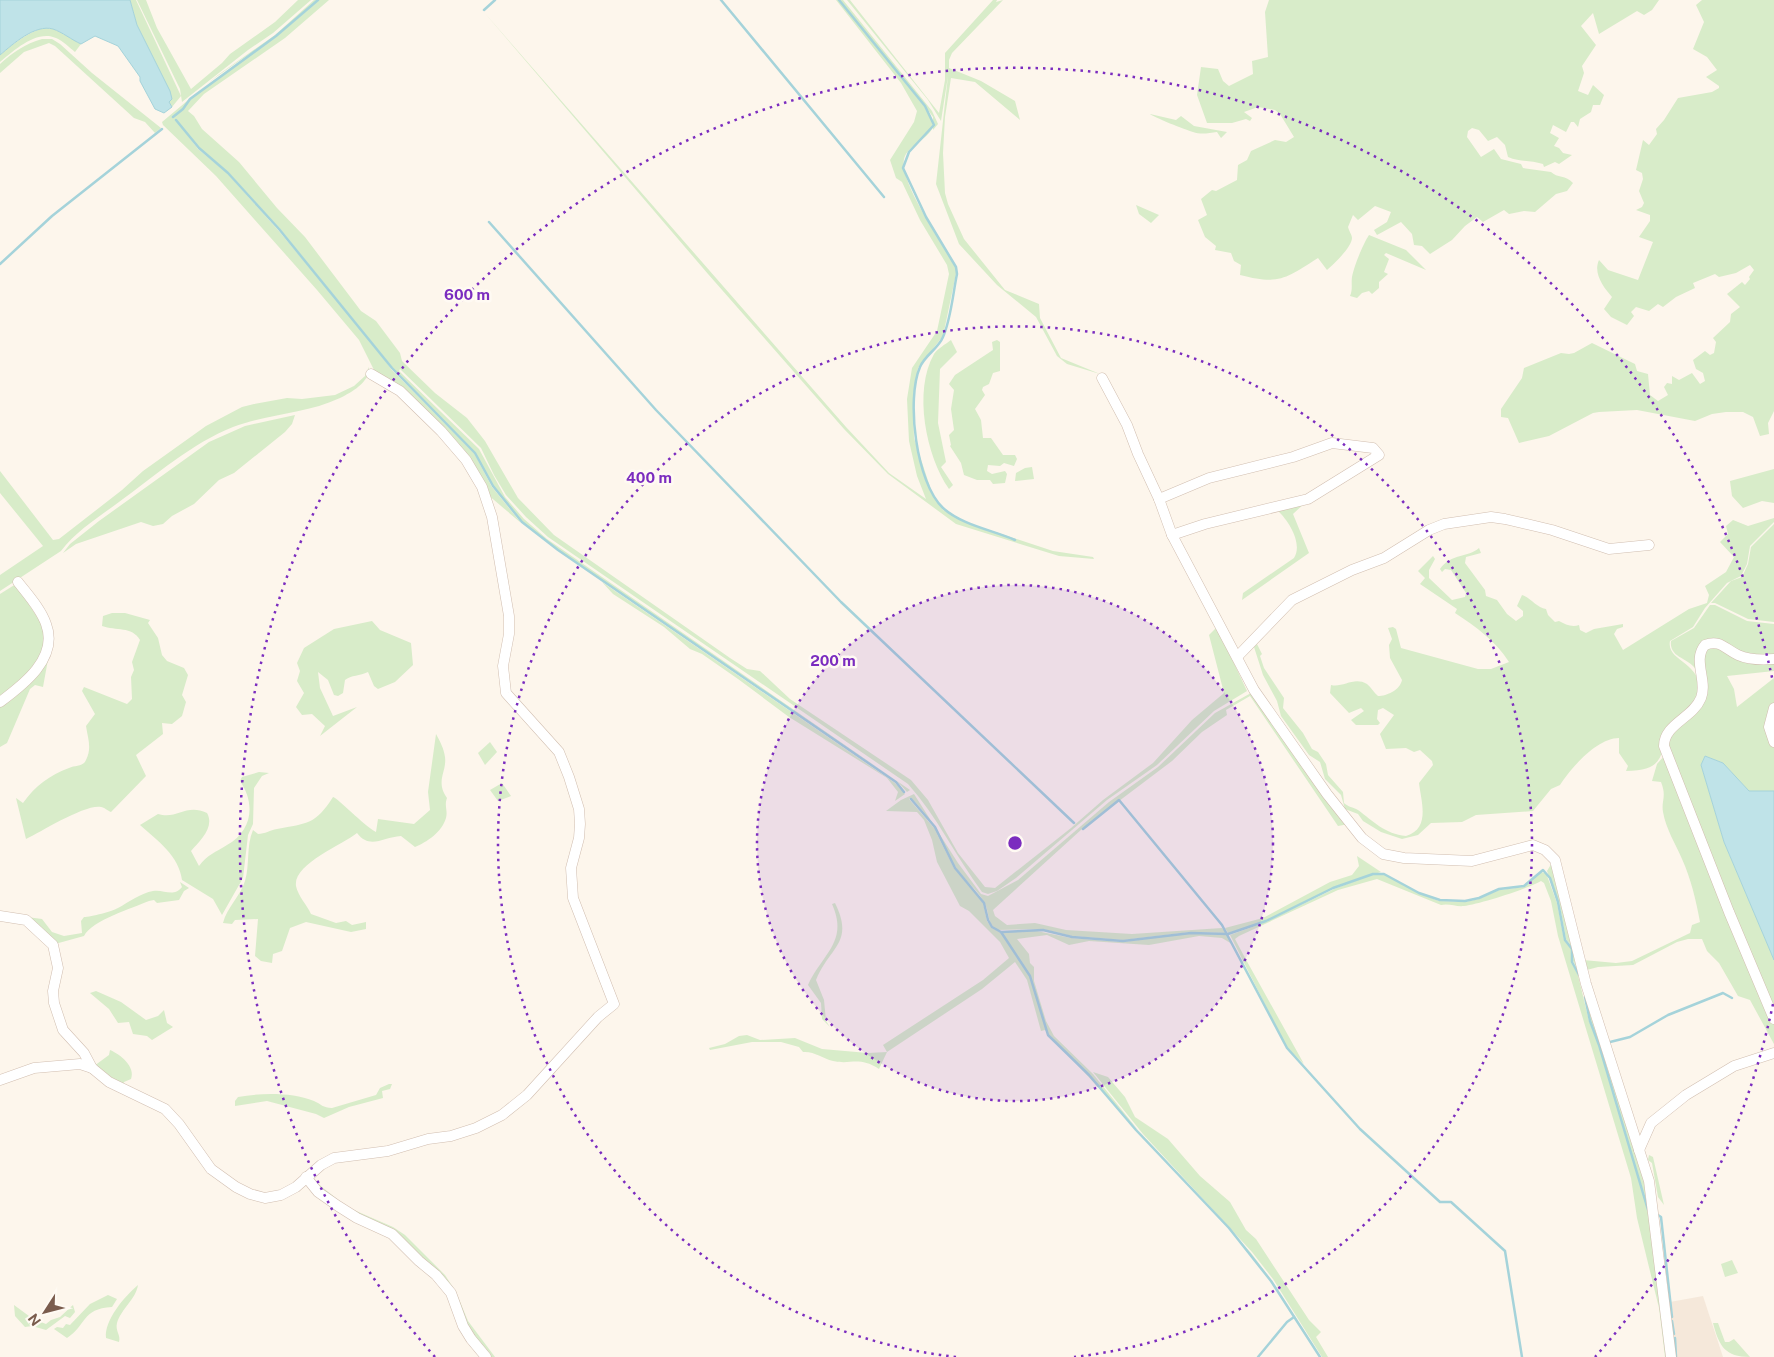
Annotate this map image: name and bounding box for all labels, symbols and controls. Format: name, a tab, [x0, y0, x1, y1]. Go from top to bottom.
text: 600 m	[444, 286, 490, 303]
text: 400 m	[626, 469, 672, 486]
text: 200 m	[810, 652, 856, 669]
centre of rings	[1006, 834, 1024, 852]
north arrow	[20, 1287, 70, 1337]
text: N	[25, 1311, 44, 1329]

